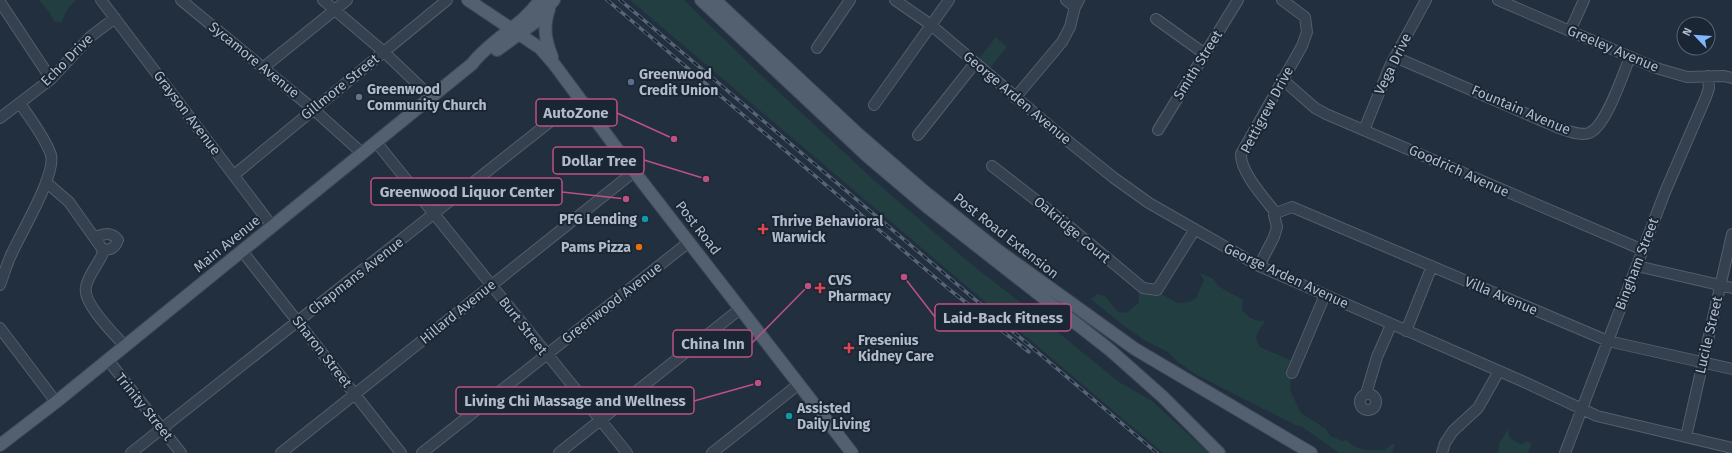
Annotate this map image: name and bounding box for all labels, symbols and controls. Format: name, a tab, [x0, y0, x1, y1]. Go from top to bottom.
north arrow	[1676, 16, 1716, 56]
street label: Sycamore Avenue	[205, 18, 303, 102]
street label: Greeley Avenue	[1565, 22, 1661, 76]
street label: Smith Street	[1170, 26, 1227, 103]
text: N	[1680, 26, 1695, 38]
street label: Echo Drive	[37, 30, 97, 90]
street label: Vega Drive	[1371, 31, 1415, 97]
street label: George Arden Avenue	[960, 48, 1074, 148]
street label: Gillmore Street	[298, 50, 383, 124]
street label: Pettigrew Drive	[1237, 64, 1297, 156]
place label: Greenwood Credit Union	[639, 66, 718, 99]
street label: Grayson Avenue	[150, 68, 224, 158]
marker: Greenwood Credit Union	[626, 77, 636, 87]
place label: Greenwood Community Church	[367, 81, 487, 114]
street label: Fountain Avenue	[1469, 82, 1573, 138]
marker: Greenwood Community Church	[354, 92, 364, 102]
callout: AutoZone	[536, 99, 617, 126]
text: AutoZone	[542, 104, 609, 122]
street label: Goodrich Avenue	[1406, 141, 1512, 201]
callout: Dollar Tree	[553, 147, 644, 174]
text: Dollar Tree	[562, 152, 636, 170]
callout: Greenwood Liquor Center	[371, 178, 562, 205]
text: Greenwood Liquor Center	[380, 183, 555, 201]
street label: Post Road Extension	[950, 190, 1062, 282]
street label: Oakridge Court	[1030, 193, 1114, 268]
street label: Post Road	[672, 198, 724, 258]
place label: PFG Lending	[559, 211, 637, 228]
street label: Main Avenue	[190, 212, 264, 276]
place label: Thrive Behavioral Warwick	[772, 213, 884, 246]
marker: PFG Lending	[640, 214, 650, 224]
street label: Bingham Street	[1612, 215, 1663, 313]
marker: Thrive Behavioral Warwick	[757, 223, 769, 235]
street label: Chapmans Avenue	[305, 233, 407, 319]
place label: Pams Pizza	[561, 239, 631, 256]
street label: George Arden Avenue	[1221, 240, 1351, 312]
marker: Pams Pizza	[634, 242, 644, 252]
street label: Greenwood Avenue	[559, 259, 665, 347]
place label: CVS Pharmacy	[828, 272, 892, 305]
street label: Villa Avenue	[1462, 273, 1540, 319]
street label: Hillard Avenue	[417, 276, 499, 348]
marker: CVS Pharmacy	[815, 283, 825, 293]
street label: Burt Street	[495, 294, 551, 359]
street label: Lucile Street	[1692, 294, 1726, 375]
callout: Laid-Back Fitness	[935, 304, 1071, 331]
text: Laid-Back Fitness	[943, 309, 1063, 327]
street label: Sharon Street	[289, 313, 356, 392]
callout: China Inn	[673, 330, 752, 357]
place label: Fresenius Kidney Care	[858, 332, 934, 365]
text: China Inn	[681, 335, 745, 353]
marker: Fresenius Kidney Care	[843, 342, 855, 354]
street label: Trinity Street	[112, 370, 177, 445]
callout: Living Chi Massage and Wellness	[456, 387, 694, 414]
text: Living Chi Massage and Wellness	[464, 392, 686, 410]
place label: Assisted Daily Living	[796, 400, 871, 433]
marker: Assisted Daily Living	[784, 411, 794, 421]

